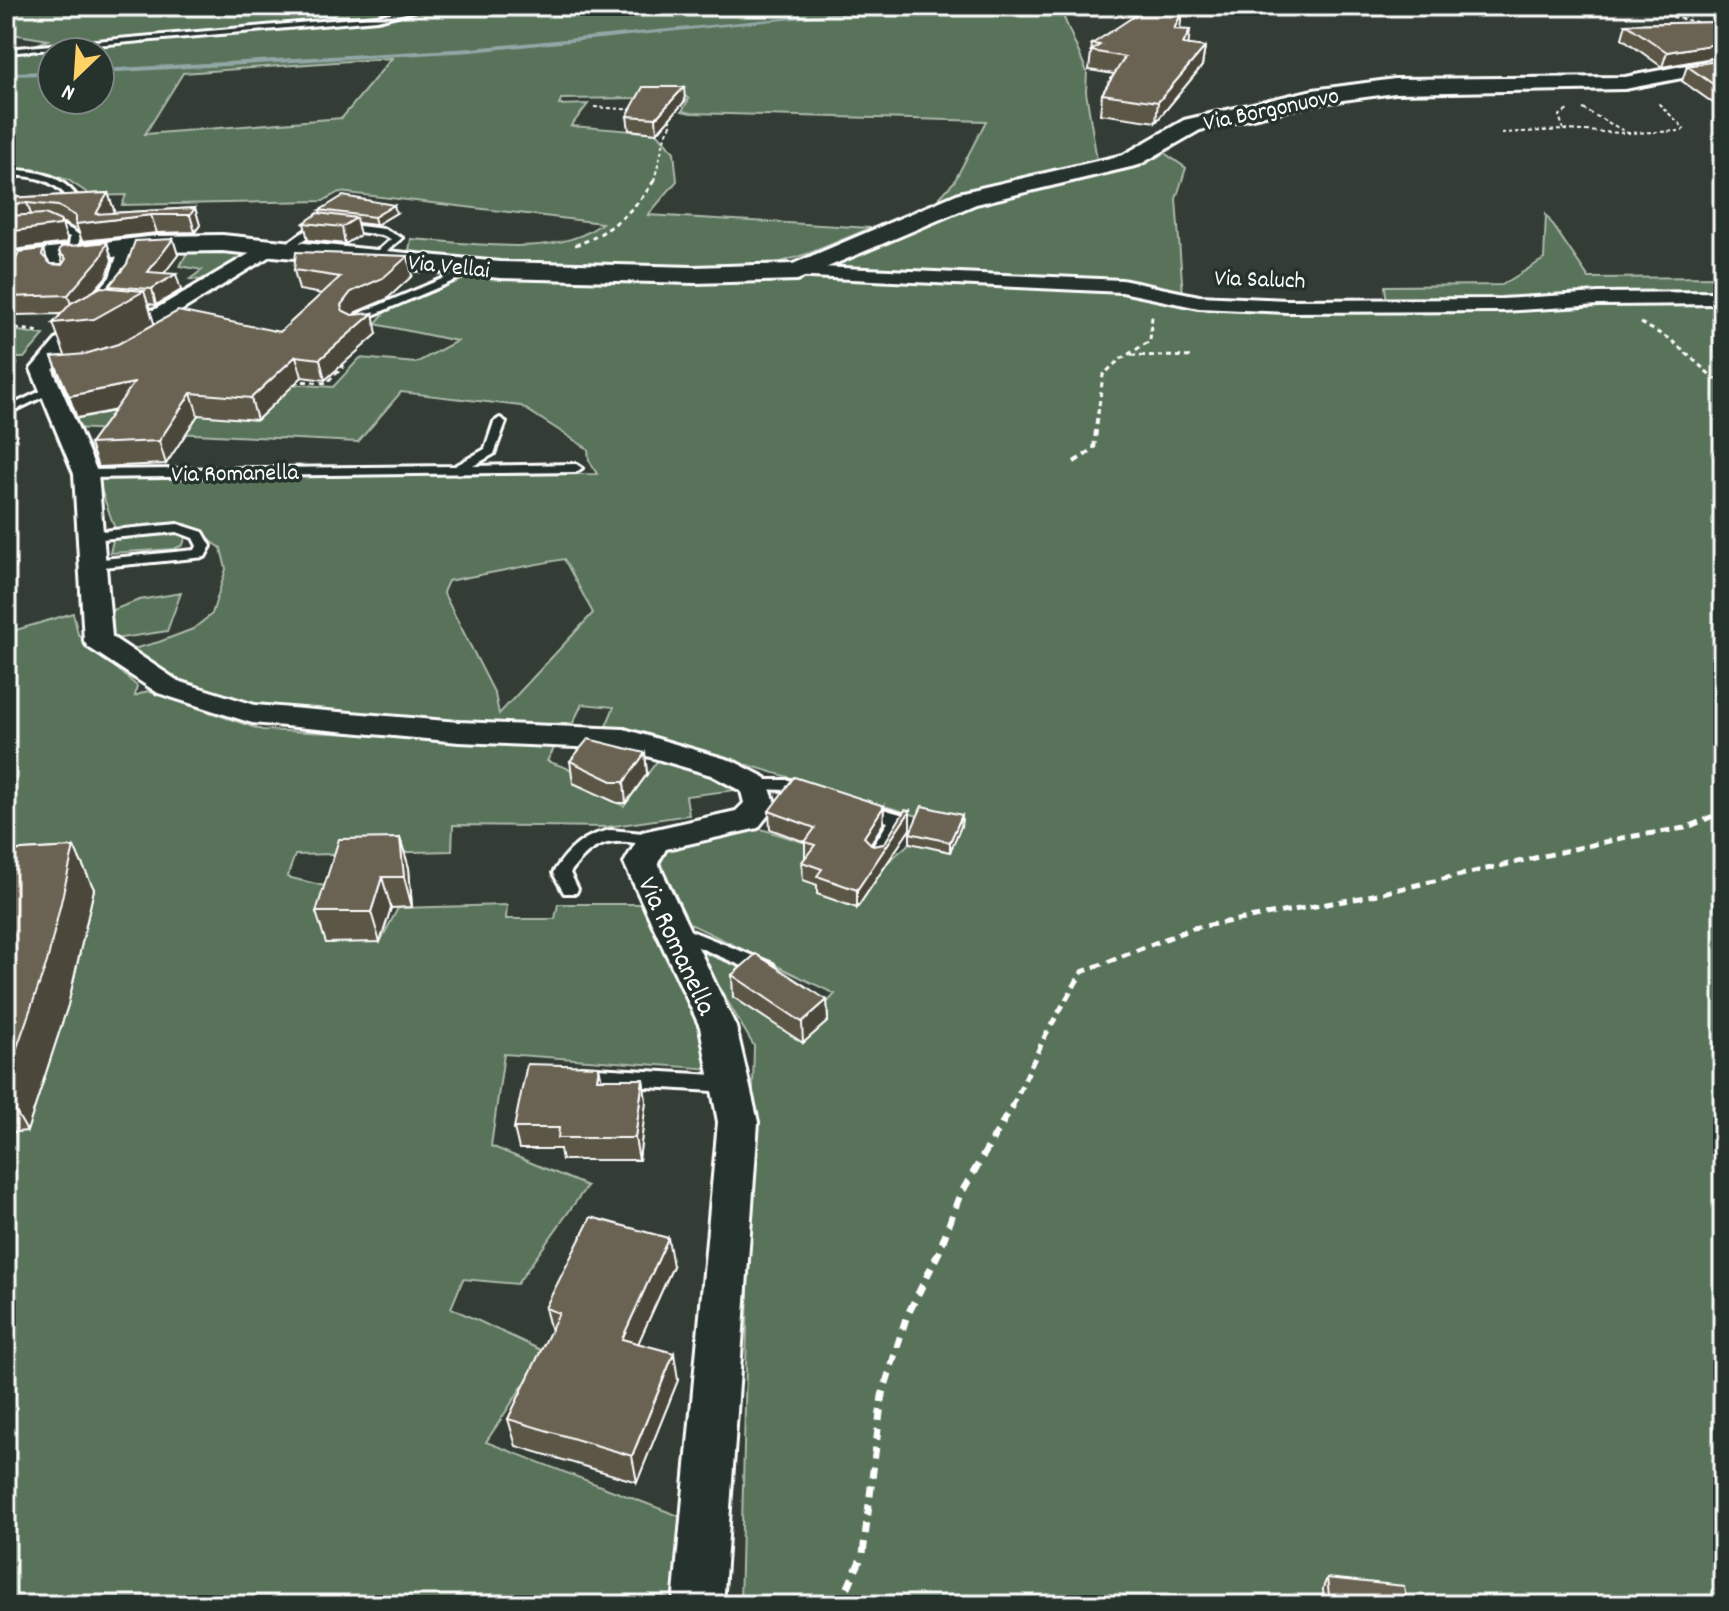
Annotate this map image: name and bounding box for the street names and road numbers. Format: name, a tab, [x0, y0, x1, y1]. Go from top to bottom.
street label: Via Borgonuovo	[1201, 80, 1342, 142]
street label: Via Vellai	[406, 247, 491, 289]
street label: Via Saluch	[1214, 262, 1306, 300]
street label: Via Romanella	[171, 457, 300, 493]
street label: Via Romanella	[625, 871, 724, 1024]

